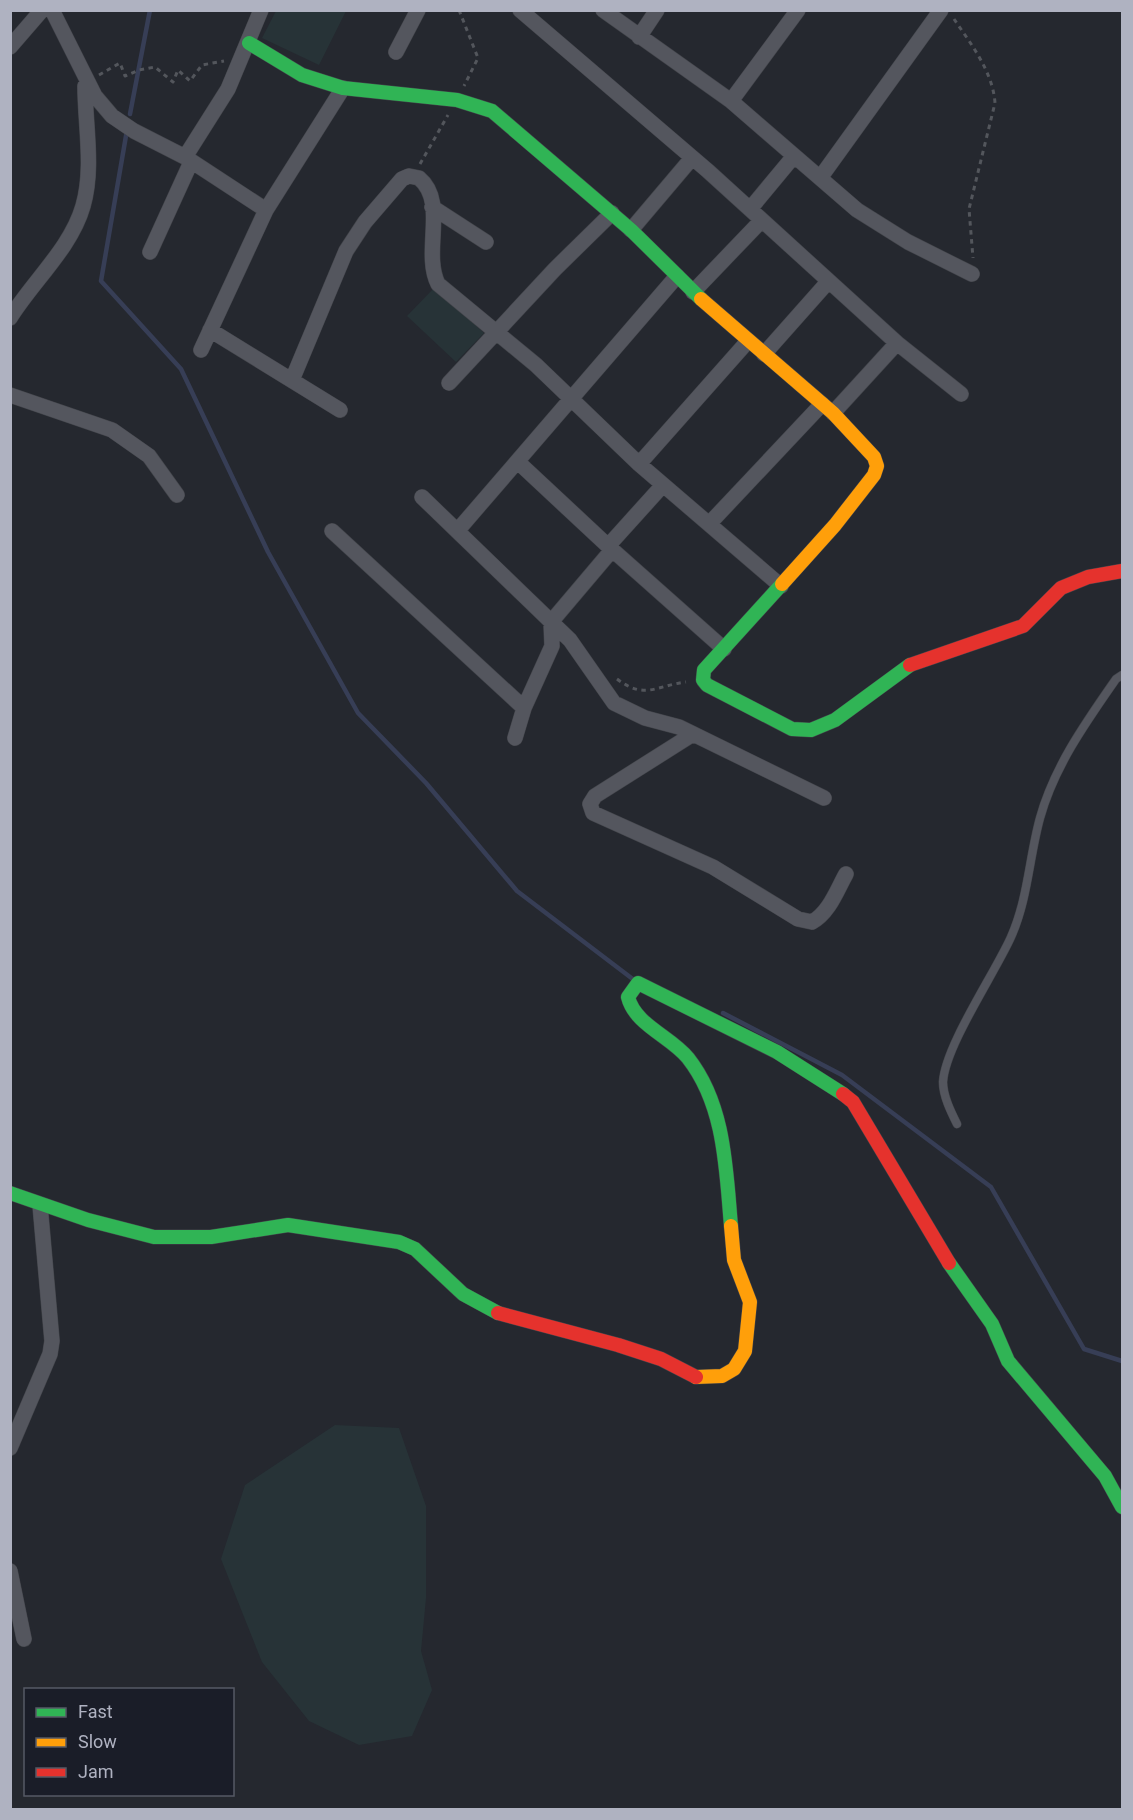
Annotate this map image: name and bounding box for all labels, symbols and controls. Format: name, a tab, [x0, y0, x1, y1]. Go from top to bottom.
legend	[24, 1688, 234, 1796]
text: Fast	[78, 1701, 113, 1722]
text: Slow	[78, 1731, 117, 1752]
text: Jam	[78, 1761, 114, 1782]

